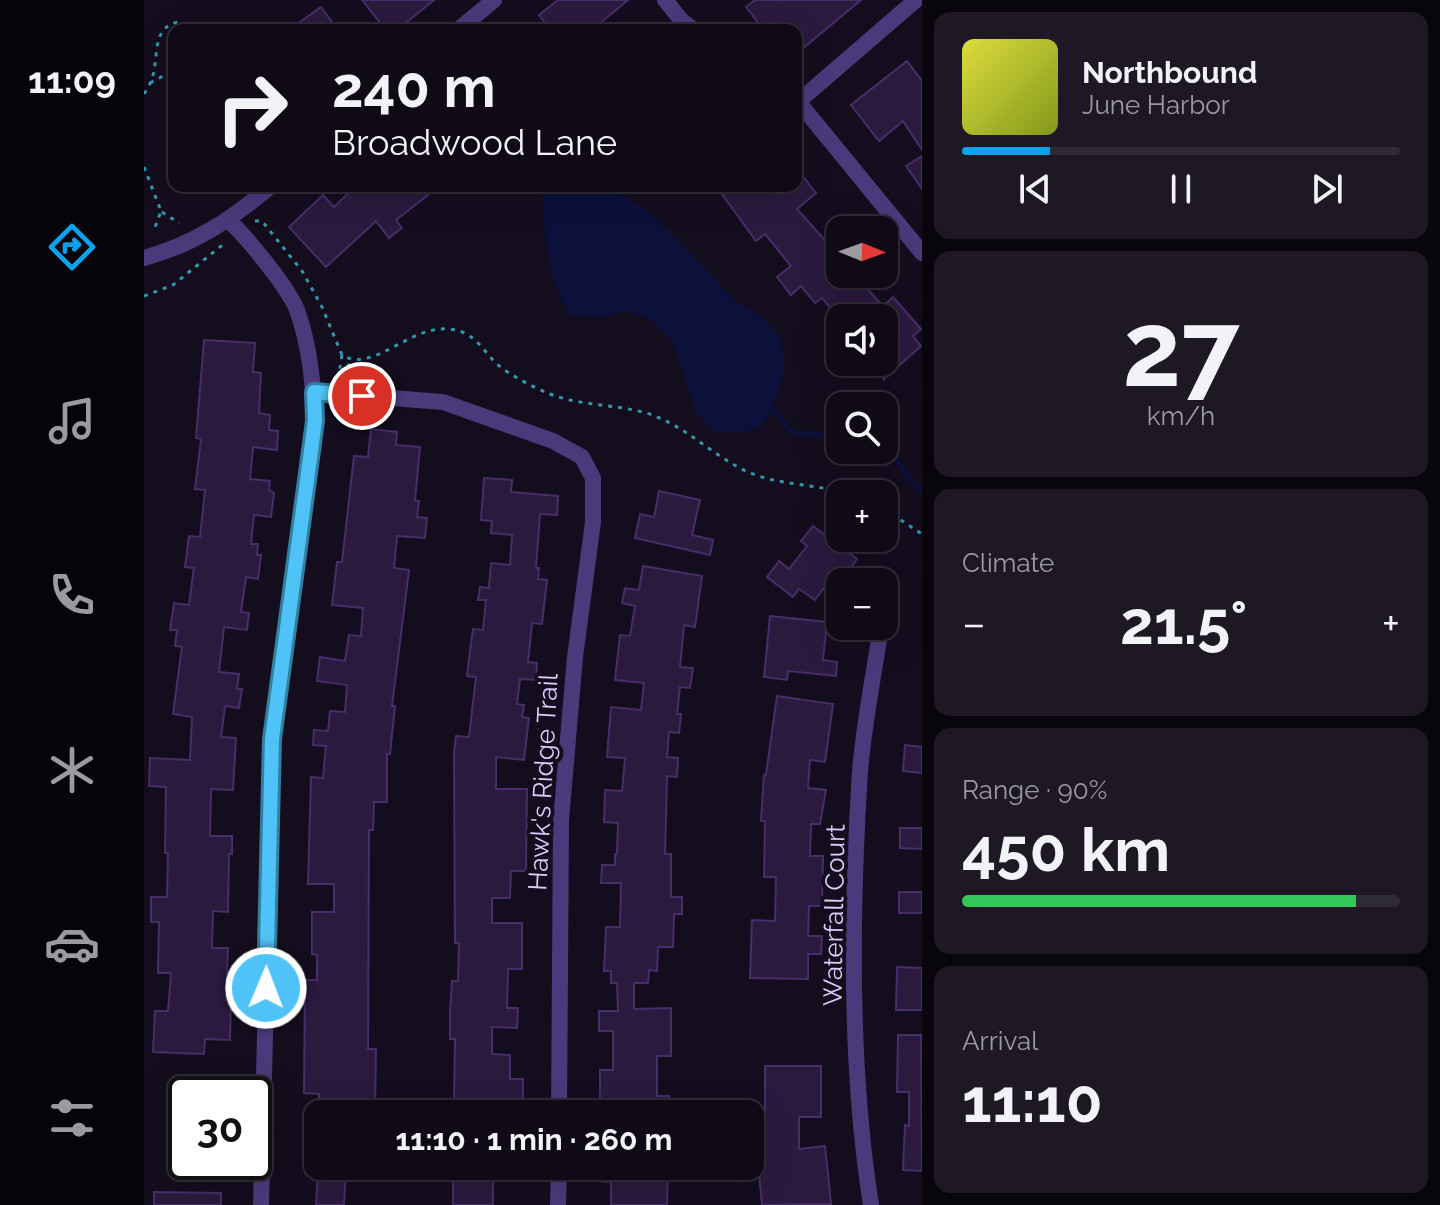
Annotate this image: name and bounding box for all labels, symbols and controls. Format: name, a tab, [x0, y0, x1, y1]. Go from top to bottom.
text: 240 m	[332, 54, 496, 120]
text: Northbound	[1082, 55, 1257, 90]
icon: right	[200, 56, 304, 160]
text: 11:09	[28, 59, 116, 101]
text: June Harbor	[1082, 90, 1230, 120]
text: Broadwood Lane	[332, 121, 617, 163]
icon: previous	[1013, 167, 1057, 211]
icon: pause	[1159, 167, 1203, 211]
icon: next	[1305, 167, 1349, 211]
north arrow	[826, 216, 898, 288]
map controls	[826, 216, 898, 640]
icon: directions	[44, 219, 100, 275]
text: 27	[1122, 288, 1240, 410]
button: sound	[826, 304, 898, 376]
pin	[328, 362, 396, 430]
icon: arrive	[340, 374, 384, 418]
button: search	[826, 392, 898, 464]
icon: music	[44, 393, 100, 449]
text: km/h	[1147, 401, 1215, 431]
button: +	[826, 480, 898, 552]
text: Climate	[962, 548, 1054, 578]
icon: phone	[44, 567, 100, 623]
button: −	[826, 568, 898, 640]
text: 21.5°	[1120, 588, 1247, 658]
text: −	[962, 598, 986, 649]
text: +	[1382, 598, 1400, 649]
street label: Hawk's Ridge Trail	[522, 672, 564, 891]
icon: climate	[44, 742, 100, 798]
text: Range · 90%	[962, 775, 1107, 805]
text: 450 km	[962, 815, 1170, 885]
street label: Waterfall Court	[817, 823, 851, 1006]
icon: car	[44, 916, 100, 972]
position arrow	[224, 946, 308, 1030]
text: Arrival	[962, 1026, 1038, 1056]
text: 11:10	[962, 1066, 1103, 1136]
speed limit sign: 30	[168, 1076, 272, 1180]
icon: filters	[44, 1090, 100, 1146]
text: 11:10 · 1 min · 260 m	[396, 1122, 673, 1157]

